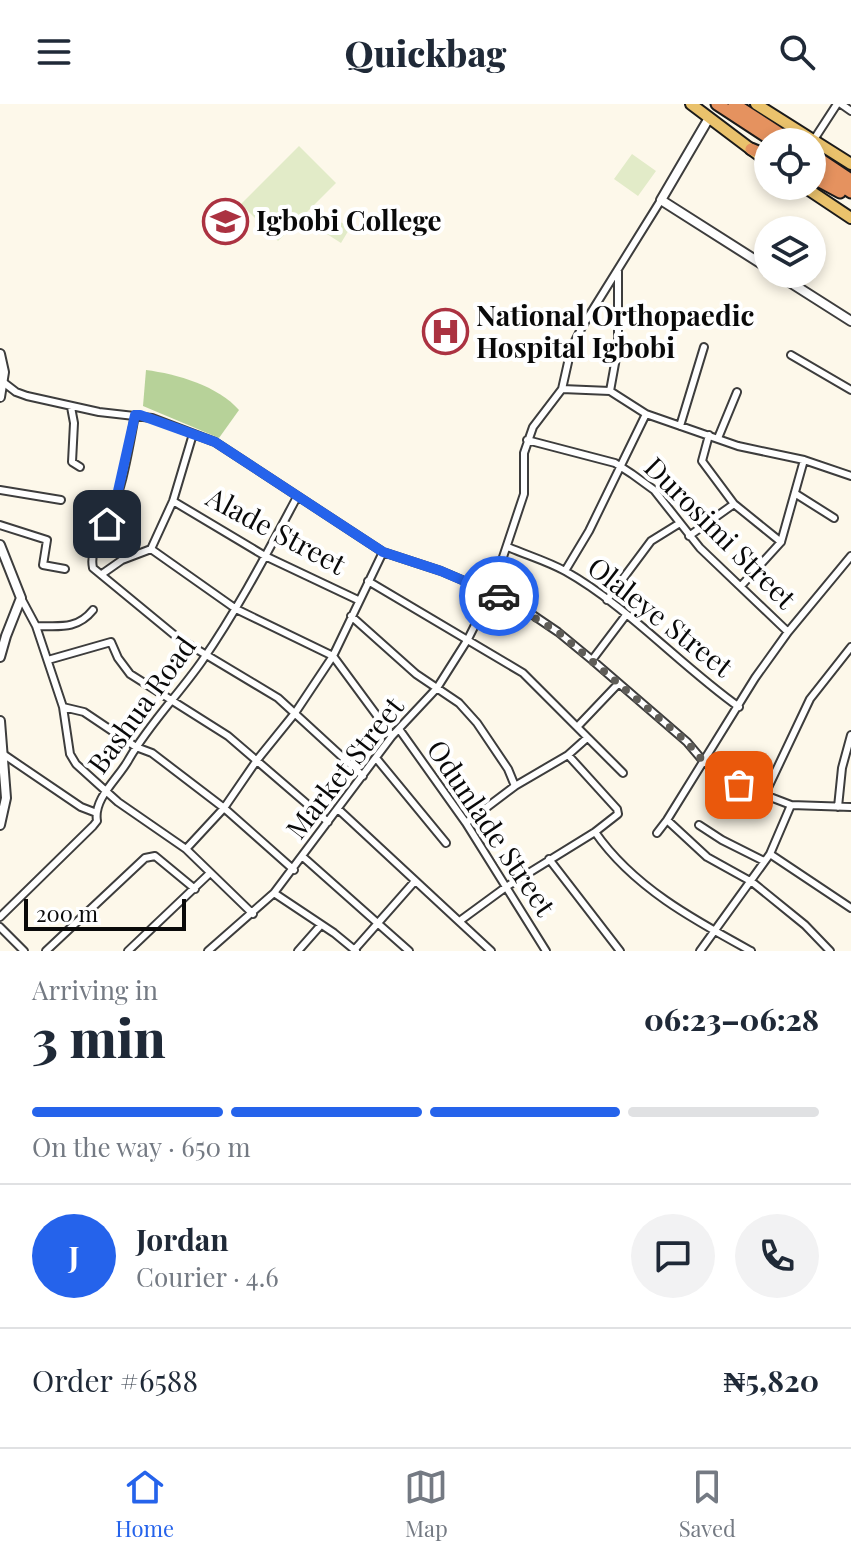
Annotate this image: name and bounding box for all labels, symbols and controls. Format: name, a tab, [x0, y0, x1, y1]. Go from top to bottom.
text: Quickbag	[344, 28, 507, 76]
icon: menu	[32, 30, 76, 74]
icon: search	[775, 30, 819, 74]
map controls	[754, 128, 826, 288]
button: locate	[754, 128, 826, 200]
school or university icon: Igbobi College	[201, 197, 249, 245]
place label: Igbobi College	[256, 201, 442, 238]
button: layers	[754, 216, 826, 288]
place label: National Orthopaedic Hospital Igbobi	[476, 296, 755, 365]
hospital icon: National Orthopaedic Hospital Igbobi	[421, 308, 469, 356]
street label: Durosimi Street	[637, 448, 806, 616]
street label: Alade Street	[200, 477, 354, 582]
pin	[73, 490, 141, 558]
icon: home	[85, 502, 129, 546]
street label: Olaleye Street	[581, 548, 742, 685]
courier	[459, 556, 539, 636]
icon: car	[477, 574, 521, 618]
street label: Bashua Road	[79, 628, 203, 780]
street label: Market Street	[277, 688, 412, 846]
street label: Odunlade Street	[420, 732, 565, 923]
pin	[705, 751, 773, 819]
icon: bag	[717, 763, 761, 807]
scale bar	[24, 895, 186, 931]
text: 200 m	[36, 898, 98, 928]
text: Arriving in	[32, 972, 158, 1007]
text: 06:23–06:28	[644, 999, 819, 1039]
text: 3 min	[32, 1002, 166, 1071]
text: On the way · 650 m	[32, 1129, 251, 1164]
button: chat	[631, 1214, 715, 1298]
button: phone	[735, 1214, 819, 1298]
text: Jordan	[136, 1219, 229, 1259]
text: J	[69, 1236, 79, 1276]
text: Courier · 4.6	[136, 1259, 279, 1294]
text: Order #6588	[32, 1360, 198, 1400]
text: ₦5,820	[724, 1360, 819, 1400]
tab: Home	[115, 1465, 174, 1543]
tab: Map	[404, 1465, 448, 1543]
tab: Saved	[679, 1465, 736, 1543]

